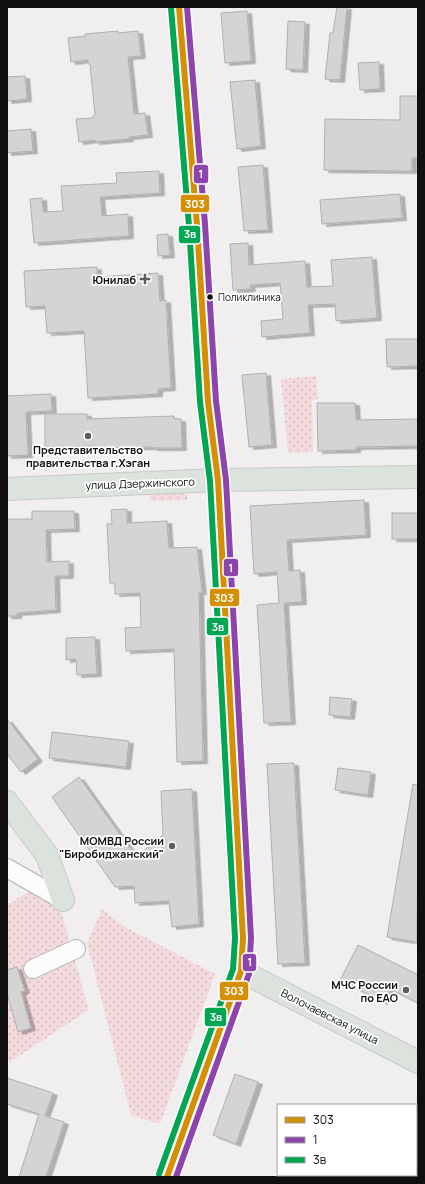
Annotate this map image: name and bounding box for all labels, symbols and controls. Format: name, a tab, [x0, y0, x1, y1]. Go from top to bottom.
line badge: 1	[193, 164, 209, 184]
text: 1	[199, 166, 203, 181]
line badge: 303	[180, 194, 210, 213]
text: 303	[185, 196, 205, 211]
line badge: 3в	[178, 225, 201, 244]
text: 3в	[184, 226, 196, 241]
place label: Юнилаб	[92, 272, 136, 287]
marker: Юнилаб	[139, 273, 151, 285]
place label: Поликлиника	[218, 290, 281, 304]
marker: Поликлиника	[205, 292, 215, 302]
marker: Представительство правительства г.Хэган	[83, 431, 93, 441]
place label: Представительство правительства г.Хэган	[26, 442, 150, 470]
street label: улица Дзержинского	[85, 474, 196, 492]
line badge: 1	[223, 558, 239, 577]
text: 1	[229, 560, 233, 575]
line badge: 303	[209, 588, 240, 607]
text: 303	[214, 590, 234, 605]
line badge: 3в	[206, 617, 229, 636]
text: 3в	[212, 619, 224, 634]
place label: МОМВД России "Биробиджанский"	[59, 833, 164, 861]
marker: МОМВД России "Биробиджанский"	[167, 841, 177, 851]
line badge: 1	[242, 953, 257, 972]
text: 1	[248, 954, 252, 969]
place label: МЧС России по ЕАО	[331, 977, 398, 1005]
line badge: 303	[219, 981, 249, 1001]
text: 303	[224, 983, 244, 998]
street label: Волочаевская улица	[279, 985, 381, 1047]
marker: МЧС России по ЕАО	[401, 985, 411, 995]
line badge: 3в	[204, 1007, 227, 1027]
text: 3в	[210, 1009, 222, 1024]
legend	[277, 1104, 417, 1176]
text: 303	[313, 1111, 334, 1128]
text: 1	[313, 1131, 318, 1148]
text: 3в	[313, 1151, 327, 1168]

